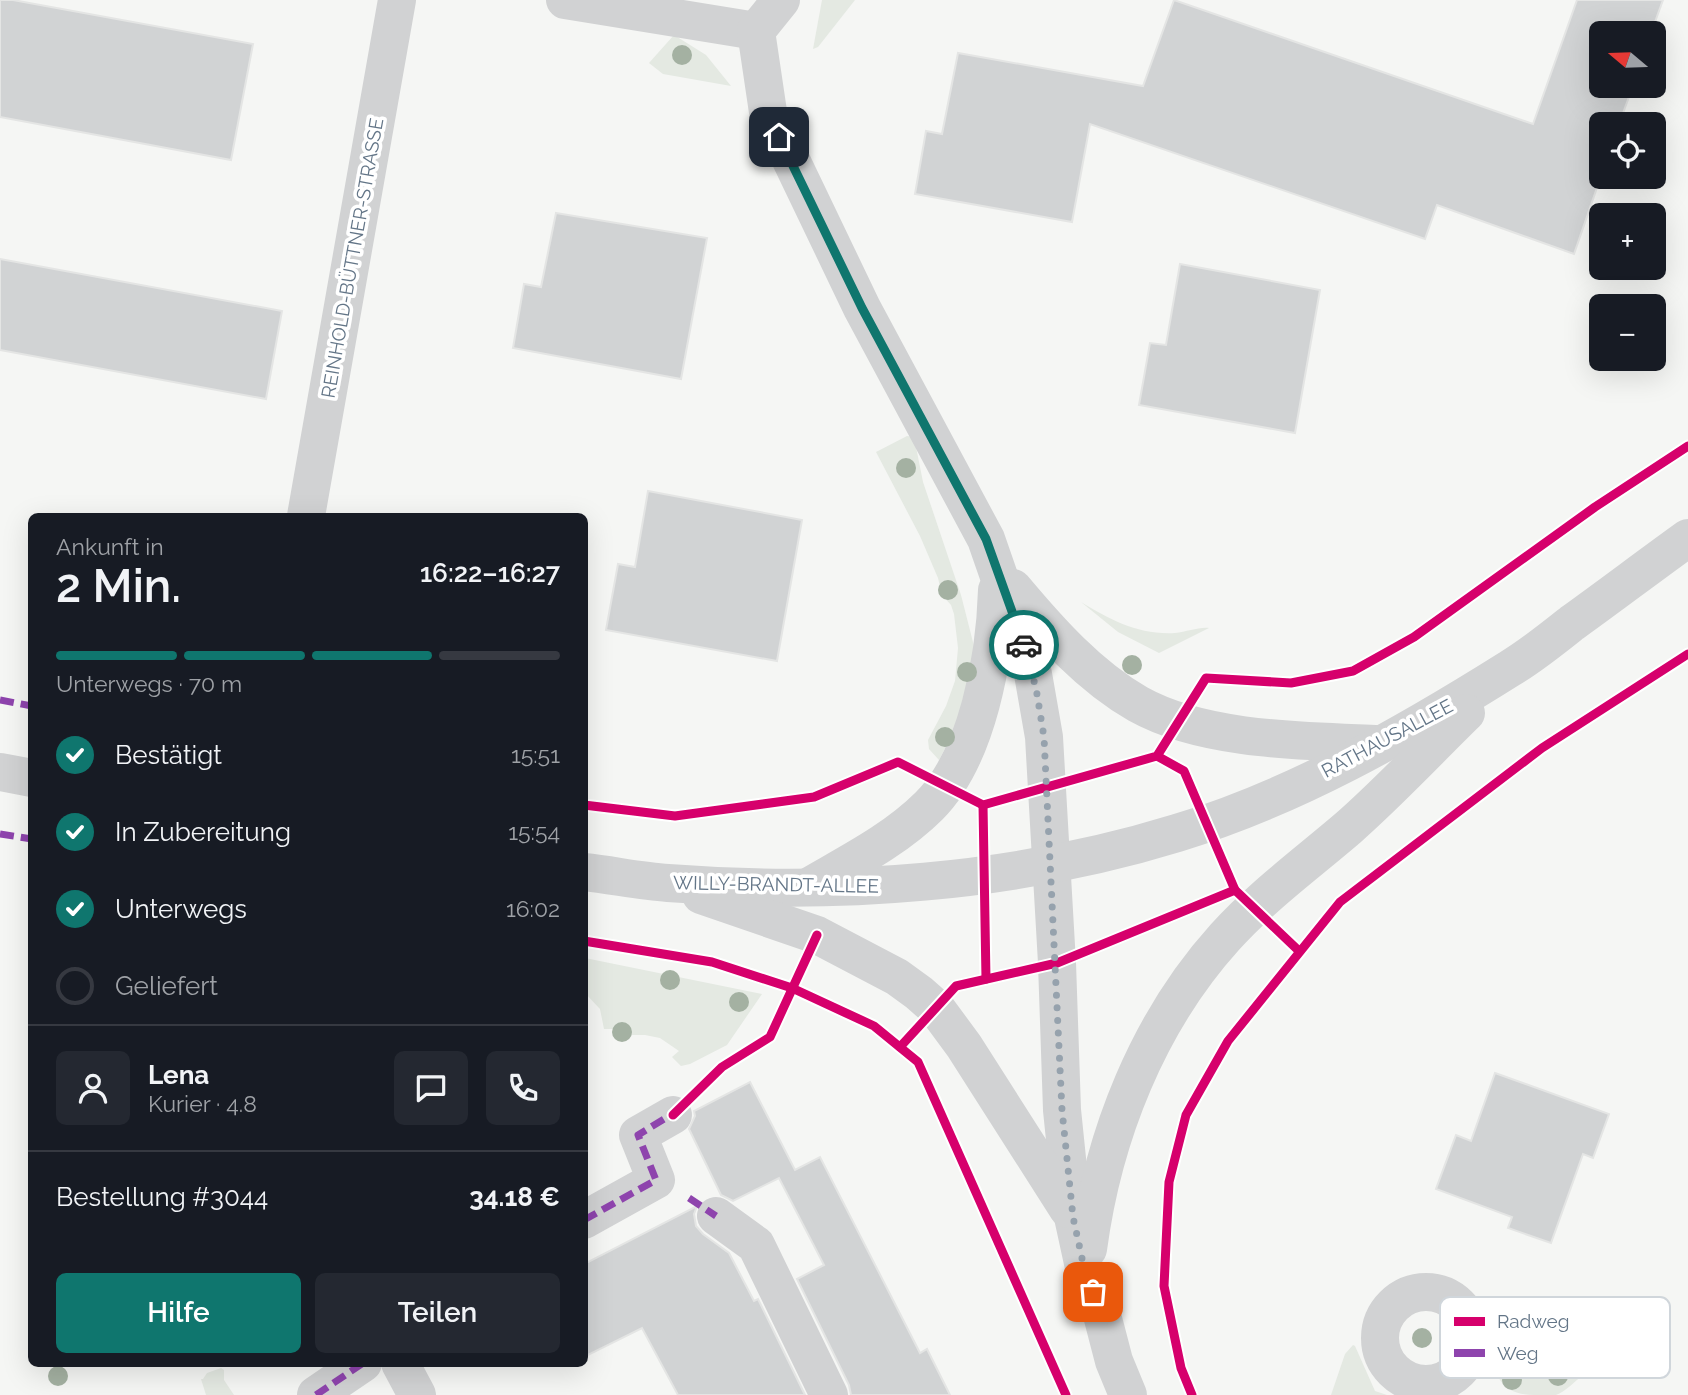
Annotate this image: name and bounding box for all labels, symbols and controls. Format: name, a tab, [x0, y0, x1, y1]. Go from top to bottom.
north arrow	[1589, 21, 1666, 98]
map controls	[1589, 21, 1666, 371]
pin	[749, 107, 809, 167]
button: locate	[1589, 112, 1666, 189]
street label: REINHOLD-BÜTTNER-STRASSE	[317, 116, 387, 400]
icon: home	[760, 118, 798, 156]
button: +	[1589, 203, 1666, 280]
button: −	[1589, 294, 1666, 371]
text: Ankunft in	[56, 533, 164, 560]
text: 16:22–16:27	[420, 558, 560, 588]
text: 2 Min.	[56, 559, 181, 613]
courier	[989, 610, 1059, 680]
icon: car	[1005, 626, 1043, 664]
text: Unterwegs · 70 m	[56, 670, 242, 697]
street label: RATHAUSALLEE	[1318, 694, 1456, 782]
icon: check	[56, 736, 94, 774]
text: Bestätigt	[115, 740, 222, 770]
text: 15:51	[511, 741, 560, 768]
icon: check	[56, 813, 94, 851]
text: In Zubereitung	[115, 817, 291, 847]
text: 15:54	[508, 818, 560, 845]
street label: WILLY-BRANDT-ALLEE	[673, 871, 879, 897]
icon: check	[56, 890, 94, 928]
text: Unterwegs	[115, 894, 247, 924]
text: 16:02	[506, 895, 560, 922]
text: Geliefert	[115, 971, 218, 1001]
button: person	[56, 1051, 130, 1125]
button: chat	[394, 1051, 468, 1125]
button: phone	[486, 1051, 560, 1125]
text: Lena	[148, 1060, 209, 1090]
text: Kurier · 4.8	[148, 1090, 257, 1117]
text: Bestellung #3044	[56, 1182, 268, 1212]
text: 34.18 €	[469, 1182, 560, 1212]
pin	[1063, 1262, 1123, 1322]
button: Hilfe	[56, 1273, 301, 1353]
button: Teilen	[315, 1273, 560, 1353]
icon: bag	[1074, 1273, 1112, 1311]
legend	[1440, 1297, 1670, 1378]
text: Radweg	[1497, 1310, 1569, 1332]
text: Weg	[1497, 1342, 1539, 1364]

